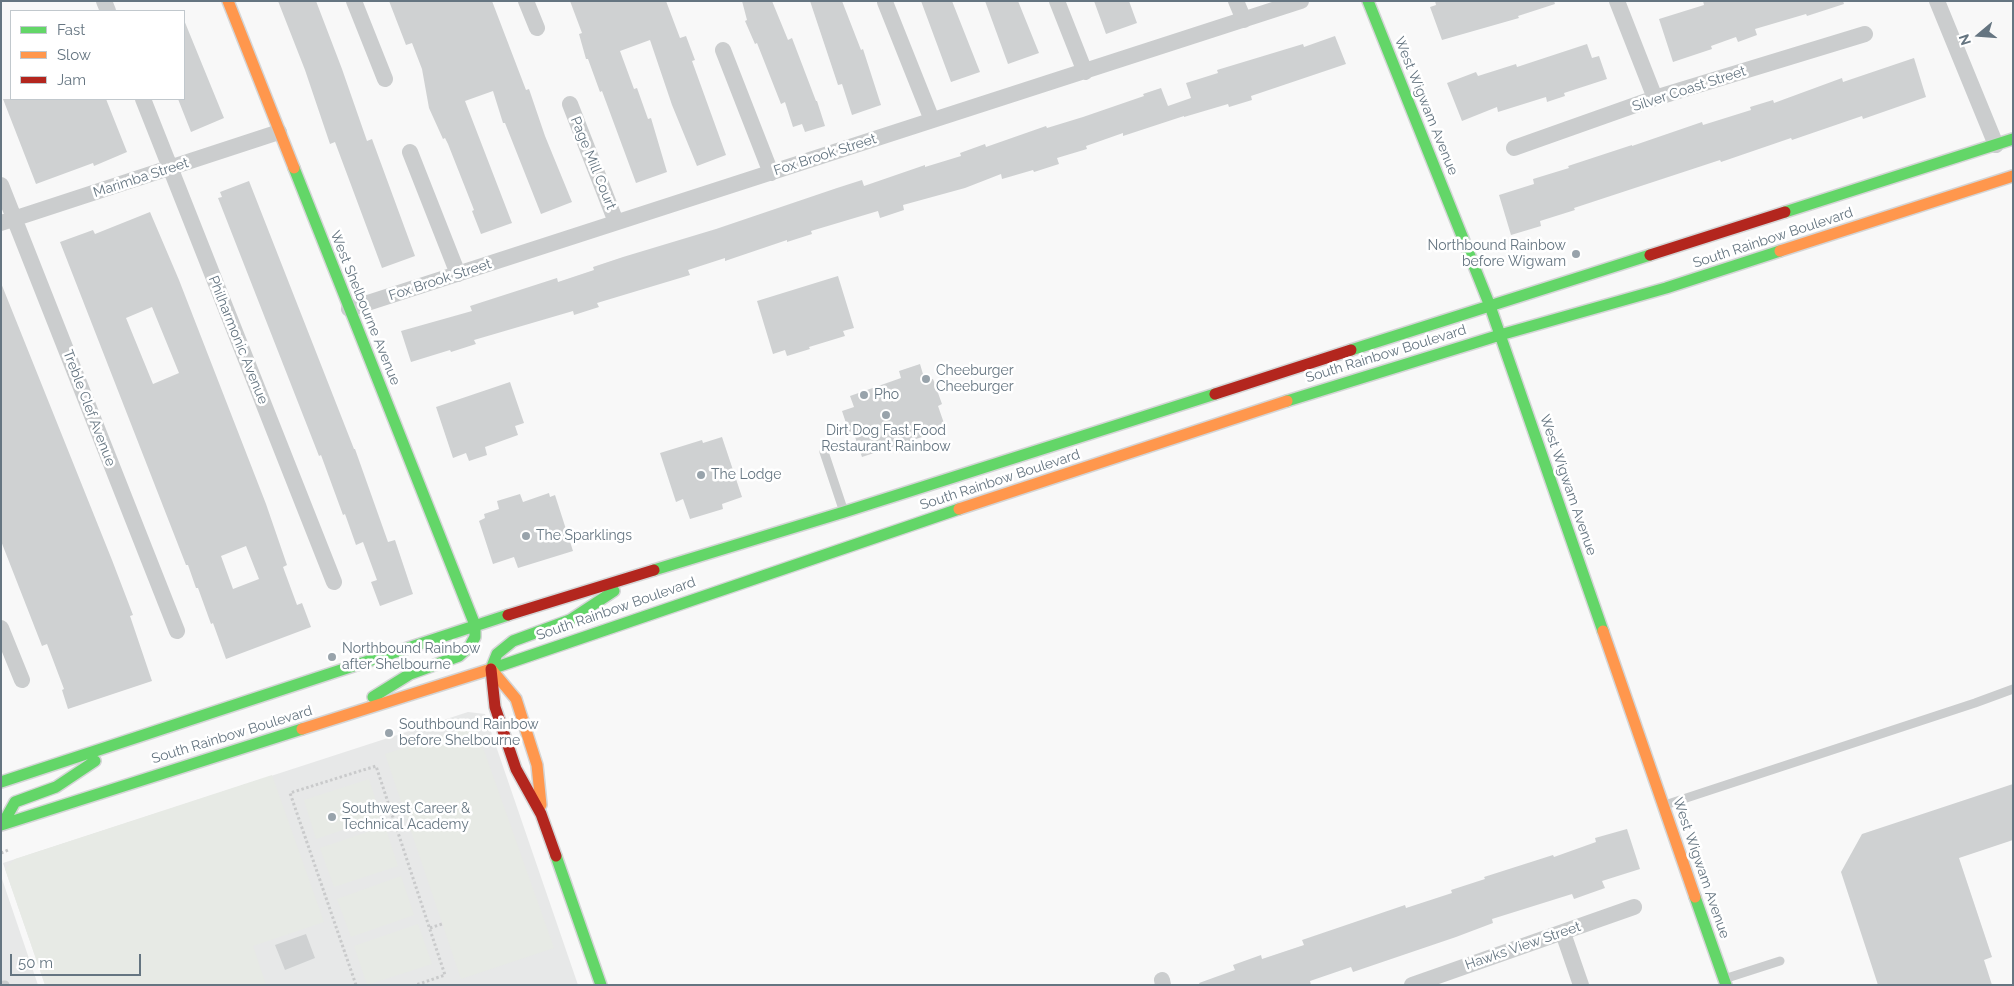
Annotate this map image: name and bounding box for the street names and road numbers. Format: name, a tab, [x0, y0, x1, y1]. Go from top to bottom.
street label: West Wigwam Avenue	[1391, 34, 1461, 178]
street label: Silver Coast Street	[1630, 63, 1748, 115]
street label: Page Mill Court	[567, 114, 619, 212]
street label: Fox Brook Street	[772, 130, 878, 180]
street label: Marimba Street	[91, 155, 191, 201]
street label: South Rainbow Boulevard	[1691, 204, 1855, 272]
street label: West Shelbourne Avenue	[326, 228, 404, 388]
street label: Fox Brook Street	[387, 255, 493, 305]
street label: Philharmonic Avenue	[205, 273, 271, 407]
street label: South Rainbow Boulevard	[1304, 322, 1468, 386]
street label: Treble Clef Avenue	[59, 347, 119, 469]
street label: West Wigwam Avenue	[1536, 412, 1600, 558]
street label: South Rainbow Boulevard	[918, 446, 1082, 514]
street label: South Rainbow Boulevard	[534, 574, 698, 644]
street label: South Rainbow Boulevard	[150, 703, 314, 767]
street label: West Wigwam Avenue	[1669, 795, 1733, 941]
street label: Hawks View Street	[1463, 918, 1583, 974]

